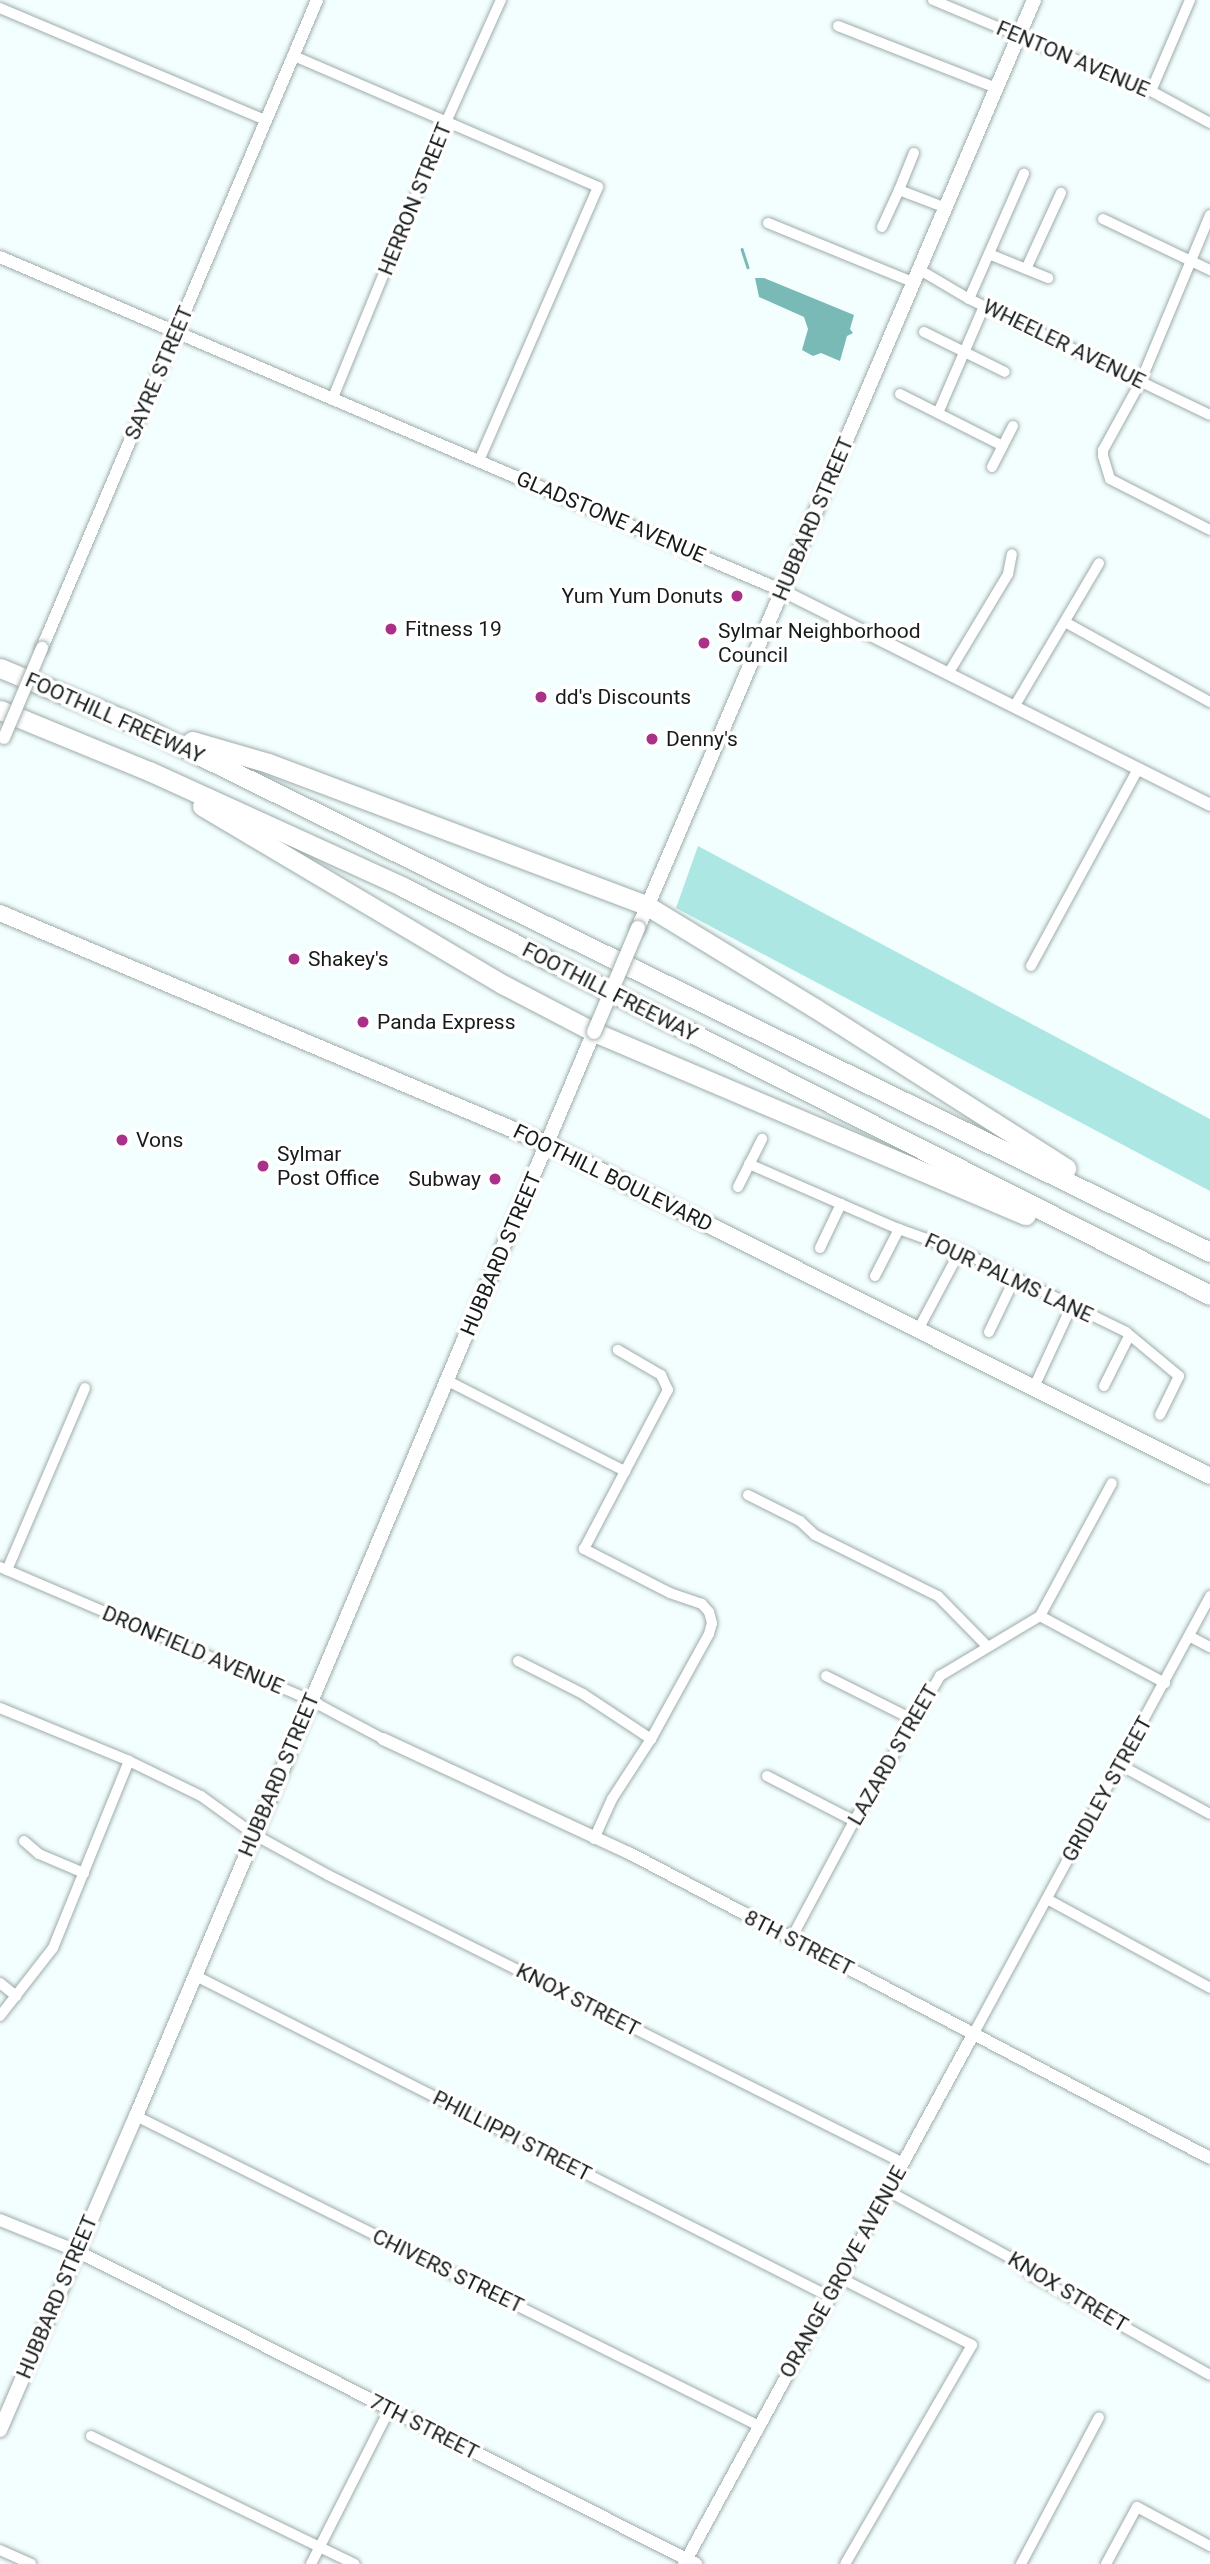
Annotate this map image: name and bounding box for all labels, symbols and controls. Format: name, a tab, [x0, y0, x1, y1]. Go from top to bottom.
street label: FENTON AVENUE	[993, 15, 1153, 103]
street label: HERRON STREET	[373, 119, 457, 279]
street label: WHEELER AVENUE	[979, 294, 1149, 394]
street label: SAYRE STREET	[120, 303, 198, 443]
street label: HUBBARD STREET	[767, 434, 859, 604]
street label: GLADSTONE AVENUE	[513, 466, 709, 568]
place label: Yum Yum Donuts	[562, 583, 723, 609]
marker: Yum Yum Donuts	[729, 588, 745, 604]
place label: Fitness 19	[405, 616, 502, 642]
place label: Sylmar Neighborhood Council	[718, 618, 921, 668]
marker: Fitness 19	[383, 621, 399, 637]
marker: Sylmar Neighborhood Council	[696, 635, 712, 651]
street label: FOOTHILL FREEWAY	[22, 667, 208, 769]
place label: dd's Discounts	[555, 684, 691, 710]
marker: dd's Discounts	[533, 689, 549, 705]
place label: Denny's	[666, 726, 738, 752]
marker: Denny's	[644, 731, 660, 747]
street label: FOOTHILL FREEWAY	[518, 937, 702, 1047]
place label: Shakey's	[308, 946, 389, 972]
marker: Shakey's	[286, 951, 302, 967]
place label: Panda Express	[377, 1009, 516, 1035]
marker: Panda Express	[355, 1014, 371, 1030]
street label: FOOTHILL BOULEVARD	[509, 1119, 717, 1237]
place label: Vons	[136, 1127, 183, 1153]
marker: Vons	[114, 1132, 130, 1148]
place label: Sylmar Post Office	[277, 1141, 380, 1191]
marker: Sylmar Post Office	[255, 1158, 271, 1174]
place label: Subway	[408, 1166, 481, 1192]
street label: HUBBARD STREET	[455, 1169, 547, 1339]
marker: Subway	[487, 1171, 503, 1187]
street label: FOUR PALMS LANE	[921, 1228, 1097, 1328]
street label: DRONFIELD AVENUE	[99, 1600, 287, 1700]
street label: LAZARD STREET	[843, 1680, 943, 1830]
street label: HUBBARD STREET	[233, 1690, 325, 1860]
street label: GRIDLEY STREET	[1057, 1712, 1157, 1866]
street label: 8TH STREET	[740, 1905, 858, 1981]
street label: KNOX STREET	[512, 1958, 644, 2042]
street label: PHILLIPPI STREET	[429, 2085, 595, 2187]
street label: ORANGE GROVE AVENUE	[774, 2162, 912, 2382]
street label: HUBBARD STREET	[11, 2212, 103, 2382]
street label: CHIVERS STREET	[368, 2224, 528, 2318]
street label: KNOX STREET	[1004, 2246, 1132, 2338]
street label: 7TH STREET	[365, 2389, 483, 2465]

